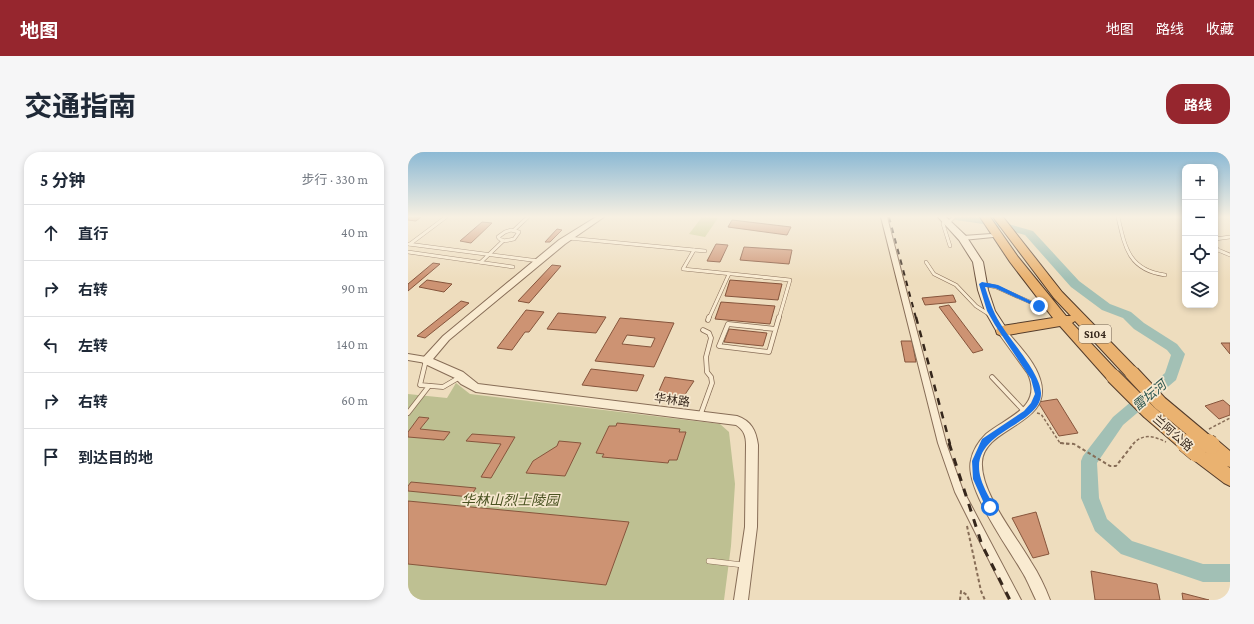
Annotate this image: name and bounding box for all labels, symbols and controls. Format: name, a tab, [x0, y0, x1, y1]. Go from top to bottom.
text: 地图	[20, 20, 58, 41]
text: 地图	[1106, 21, 1134, 37]
text: 路线	[1156, 21, 1184, 37]
text: 收藏	[1206, 21, 1234, 37]
button: 路线	[1166, 84, 1230, 124]
text: 交通指南	[24, 91, 136, 122]
map controls	[1182, 164, 1218, 308]
button: +	[1182, 164, 1218, 200]
text: 5 分钟	[40, 171, 86, 190]
text: 步行 · 330 m	[301, 172, 368, 187]
button: −	[1182, 200, 1218, 236]
icon: ahead	[40, 222, 62, 244]
text: 40 m	[341, 225, 368, 240]
text: 直行	[78, 226, 108, 242]
button: locate	[1182, 236, 1218, 272]
button: layers	[1182, 272, 1218, 308]
icon: right	[40, 278, 62, 300]
text: 90 m	[341, 281, 368, 296]
text: 右转	[78, 282, 108, 298]
route end	[1030, 297, 1048, 315]
road number: S104	[1079, 325, 1111, 343]
icon: left	[40, 334, 62, 356]
text: 140 m	[337, 337, 368, 352]
text: 左转	[78, 338, 108, 354]
water label: 雷坛河	[1130, 375, 1171, 414]
icon: right	[40, 390, 62, 412]
street label: 华林路	[653, 391, 691, 409]
text: 60 m	[341, 393, 368, 408]
text: 右转	[78, 394, 108, 410]
street label: 兰阿公路	[1150, 412, 1196, 454]
icon: arrive	[40, 446, 62, 468]
text: 到达目的地	[78, 450, 153, 466]
park label: 华林山烈士陵园	[461, 492, 561, 508]
route start	[981, 498, 999, 516]

